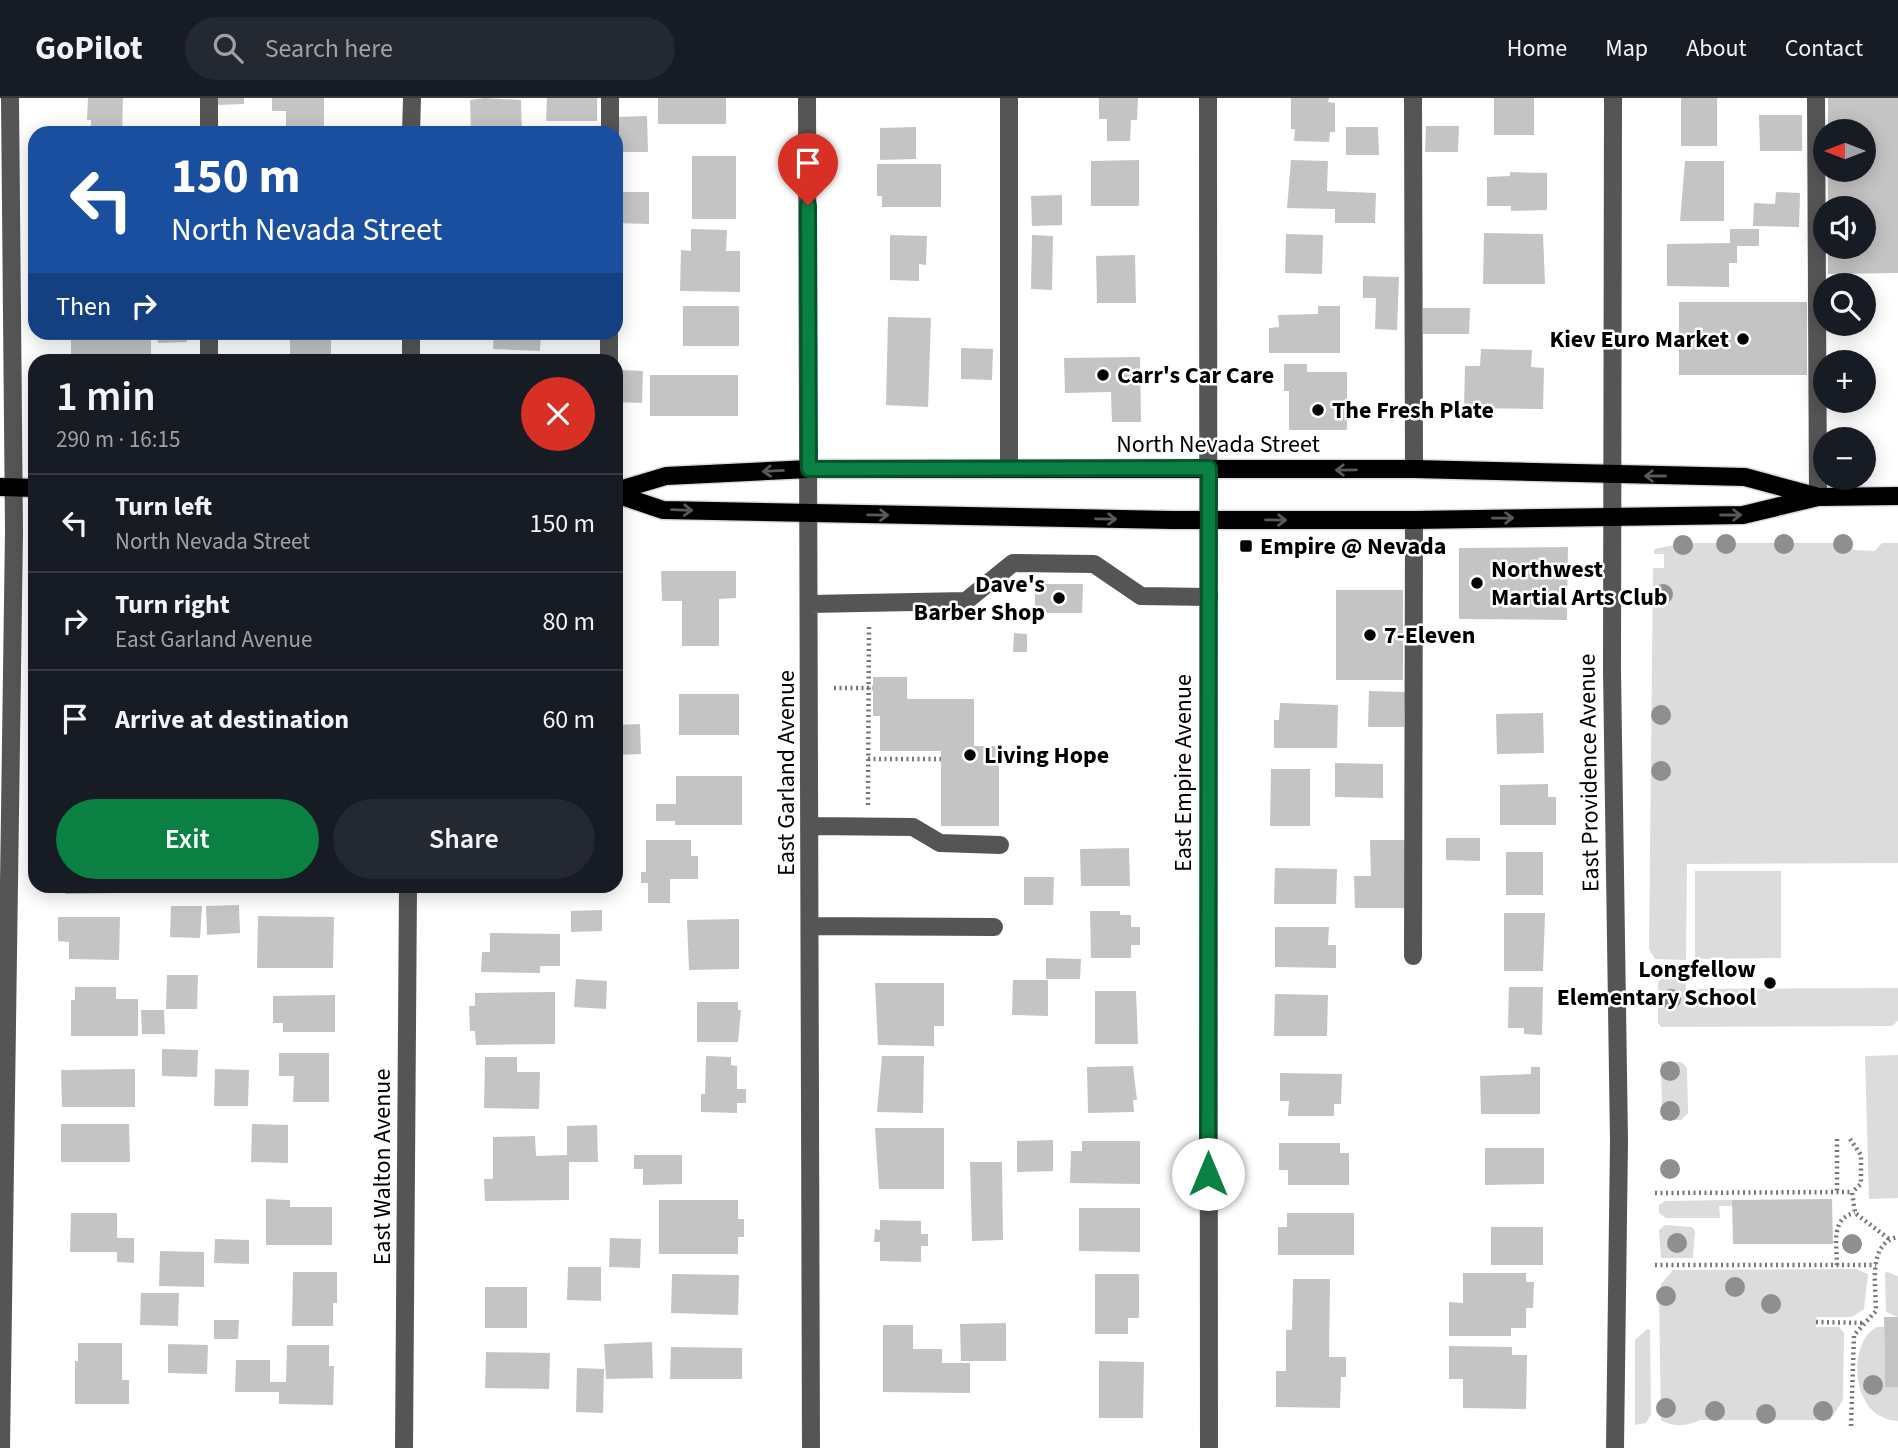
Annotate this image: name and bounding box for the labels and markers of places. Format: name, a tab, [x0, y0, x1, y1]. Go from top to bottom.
pin	[778, 133, 838, 205]
place label: Kiev Euro Market	[1549, 322, 1729, 357]
marker: Kiev Euro Market	[1735, 331, 1751, 347]
place label: Carr's Car Care	[1117, 358, 1274, 393]
marker: Carr's Car Care	[1095, 367, 1111, 383]
place label: The Fresh Plate	[1332, 393, 1494, 428]
marker: The Fresh Plate	[1310, 402, 1326, 418]
place label: Empire @ Nevada	[1260, 529, 1446, 564]
marker: Empire @ Nevada	[1238, 538, 1254, 554]
place label: Northwest Martial Arts Club	[1491, 552, 1668, 615]
place label: Dave's Barber Shop	[914, 567, 1045, 630]
marker: Northwest Martial Arts Club	[1469, 575, 1485, 591]
marker: Dave's Barber Shop	[1051, 590, 1067, 606]
place label: 7-Eleven	[1384, 618, 1475, 653]
marker: 7-Eleven	[1362, 627, 1378, 643]
place label: Living Hope	[984, 738, 1109, 773]
marker: Living Hope	[962, 747, 978, 763]
place label: Longfellow Elementary School	[1557, 952, 1756, 1015]
marker: Longfellow Elementary School	[1762, 975, 1778, 991]

